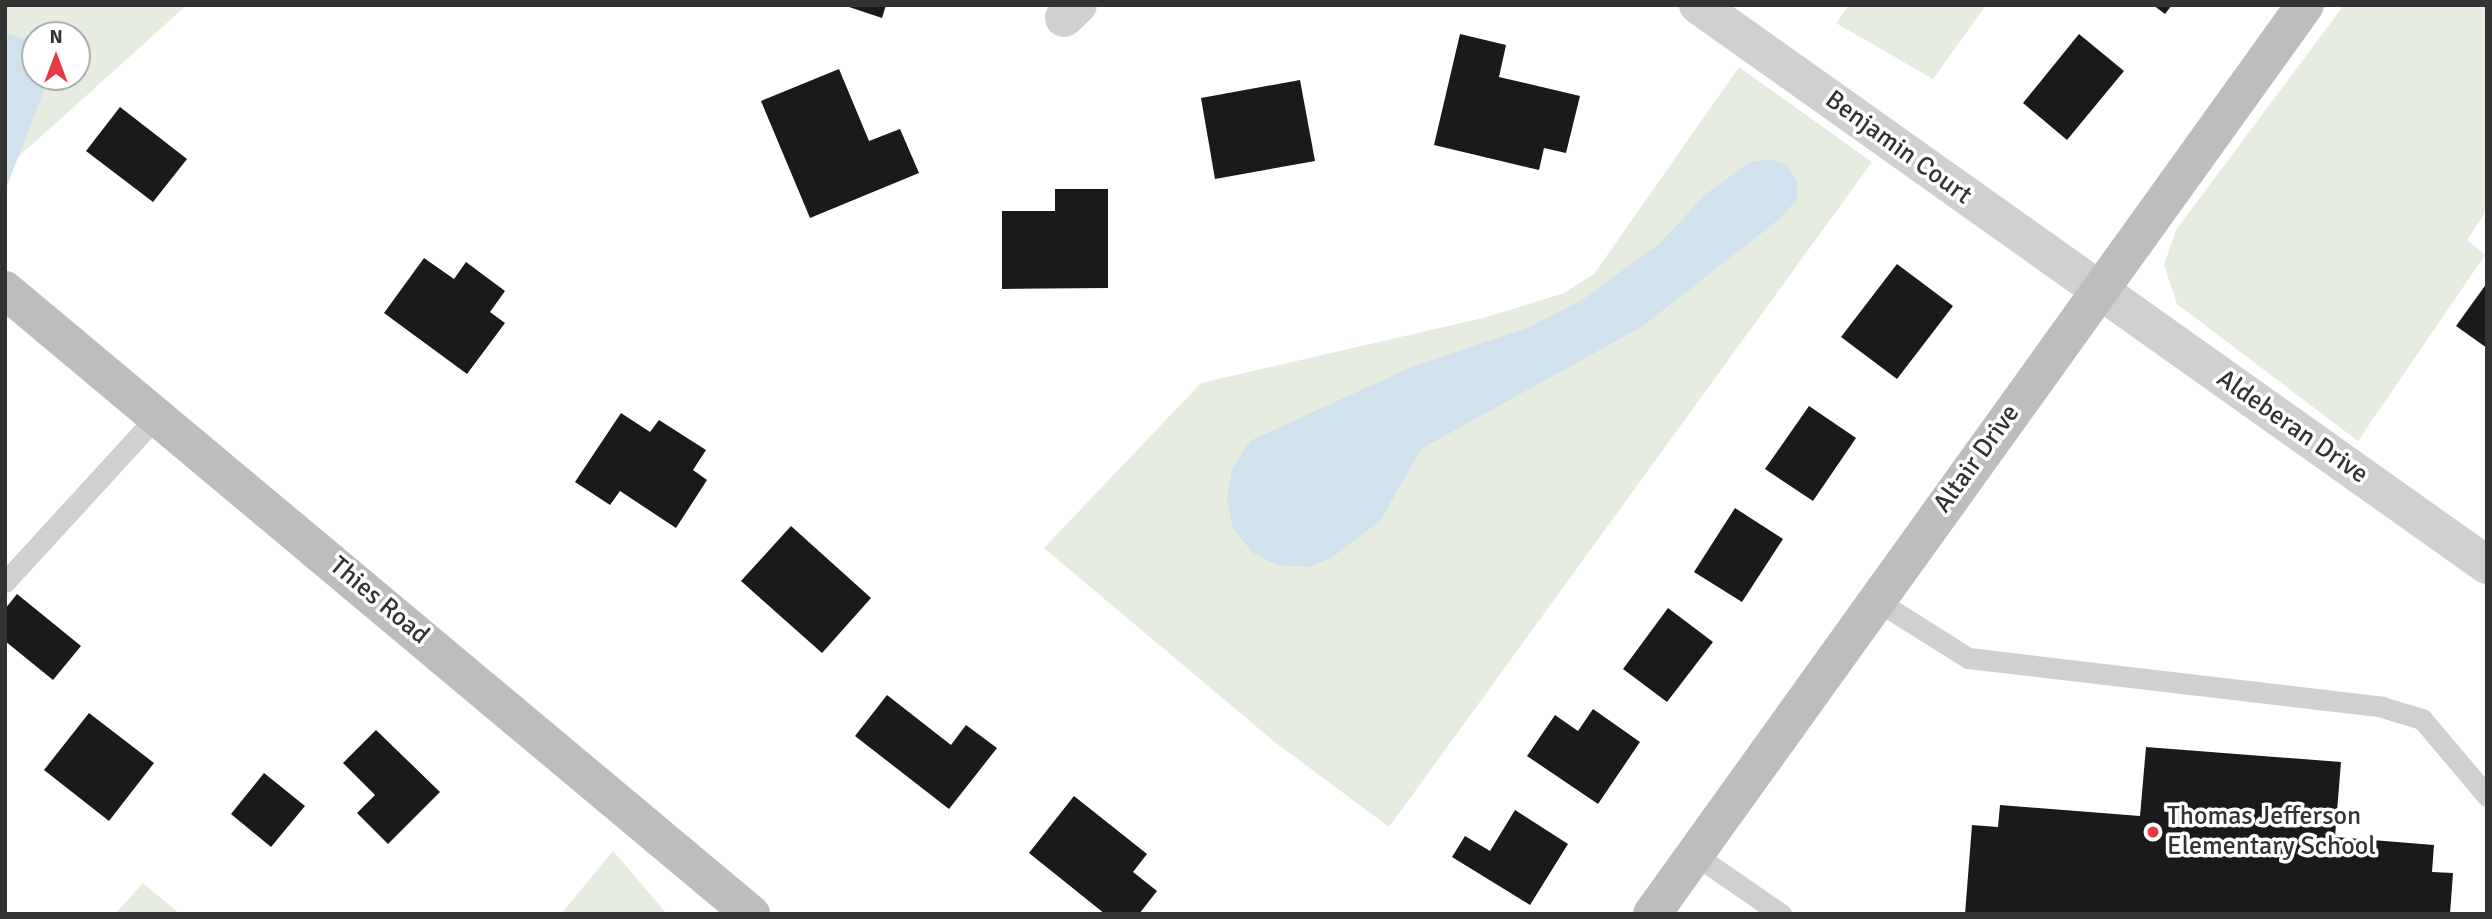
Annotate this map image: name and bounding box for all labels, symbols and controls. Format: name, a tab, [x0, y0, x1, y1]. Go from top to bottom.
north arrow	[21, 21, 91, 91]
text: N	[49, 25, 63, 49]
street label: Benjamin Court	[1819, 84, 1977, 212]
street label: Aldeberan Drive	[2210, 363, 2374, 491]
street label: Altair Drive	[1927, 399, 2027, 519]
street label: Thies Road	[323, 551, 435, 651]
place label: Thomas Jefferson Elementary School	[2167, 801, 2376, 862]
marker: Thomas Jefferson Elementary School	[2145, 824, 2161, 840]

